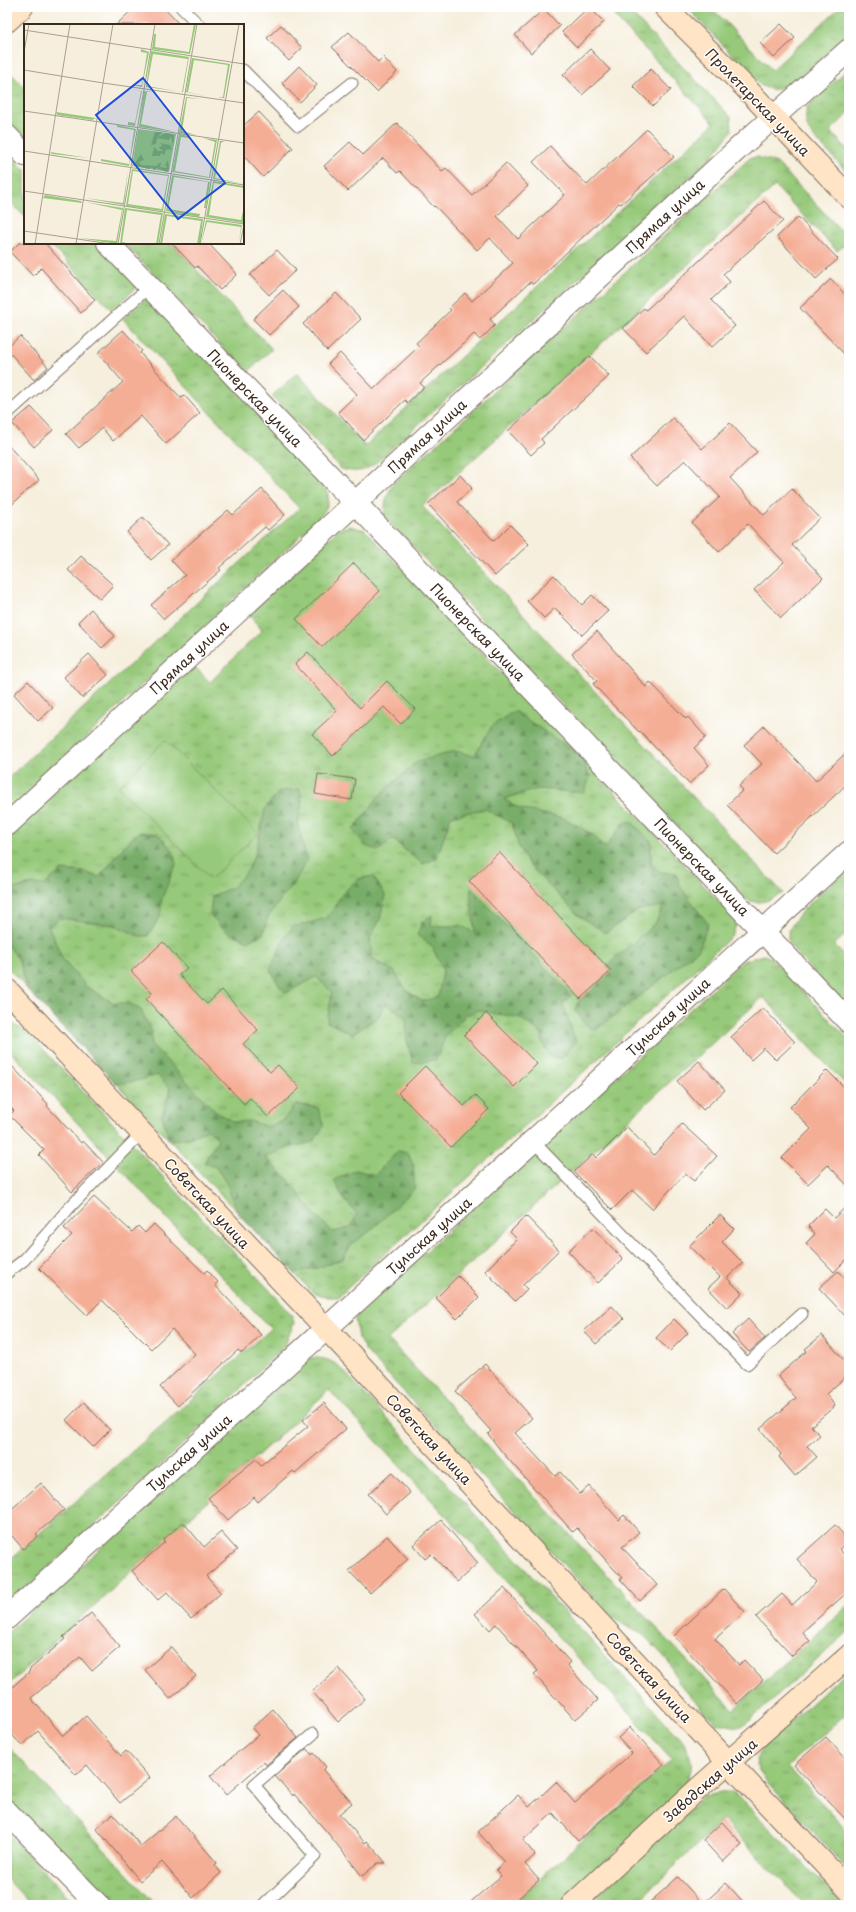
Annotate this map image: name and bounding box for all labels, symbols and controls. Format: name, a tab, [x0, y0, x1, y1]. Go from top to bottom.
inset map	[24, 24, 244, 244]
street label: Пролетарская улица	[701, 43, 815, 161]
street label: Прямая улица	[621, 174, 709, 258]
street label: Пионерская улица	[203, 344, 307, 452]
street label: Прямая улица	[383, 394, 471, 478]
street label: Пионерская улица	[426, 578, 530, 686]
street label: Прямая улица	[145, 615, 233, 699]
street label: Пионерская улица	[650, 813, 754, 921]
street label: Тульская улица	[621, 972, 715, 1062]
street label: Советская улица	[159, 1153, 255, 1253]
street label: Тульская улица	[382, 1192, 476, 1280]
street label: Советская улица	[381, 1389, 477, 1489]
street label: Тульская улица	[142, 1409, 236, 1497]
street label: Советская улица	[601, 1627, 697, 1727]
street label: Заводская улица	[658, 1733, 762, 1827]

